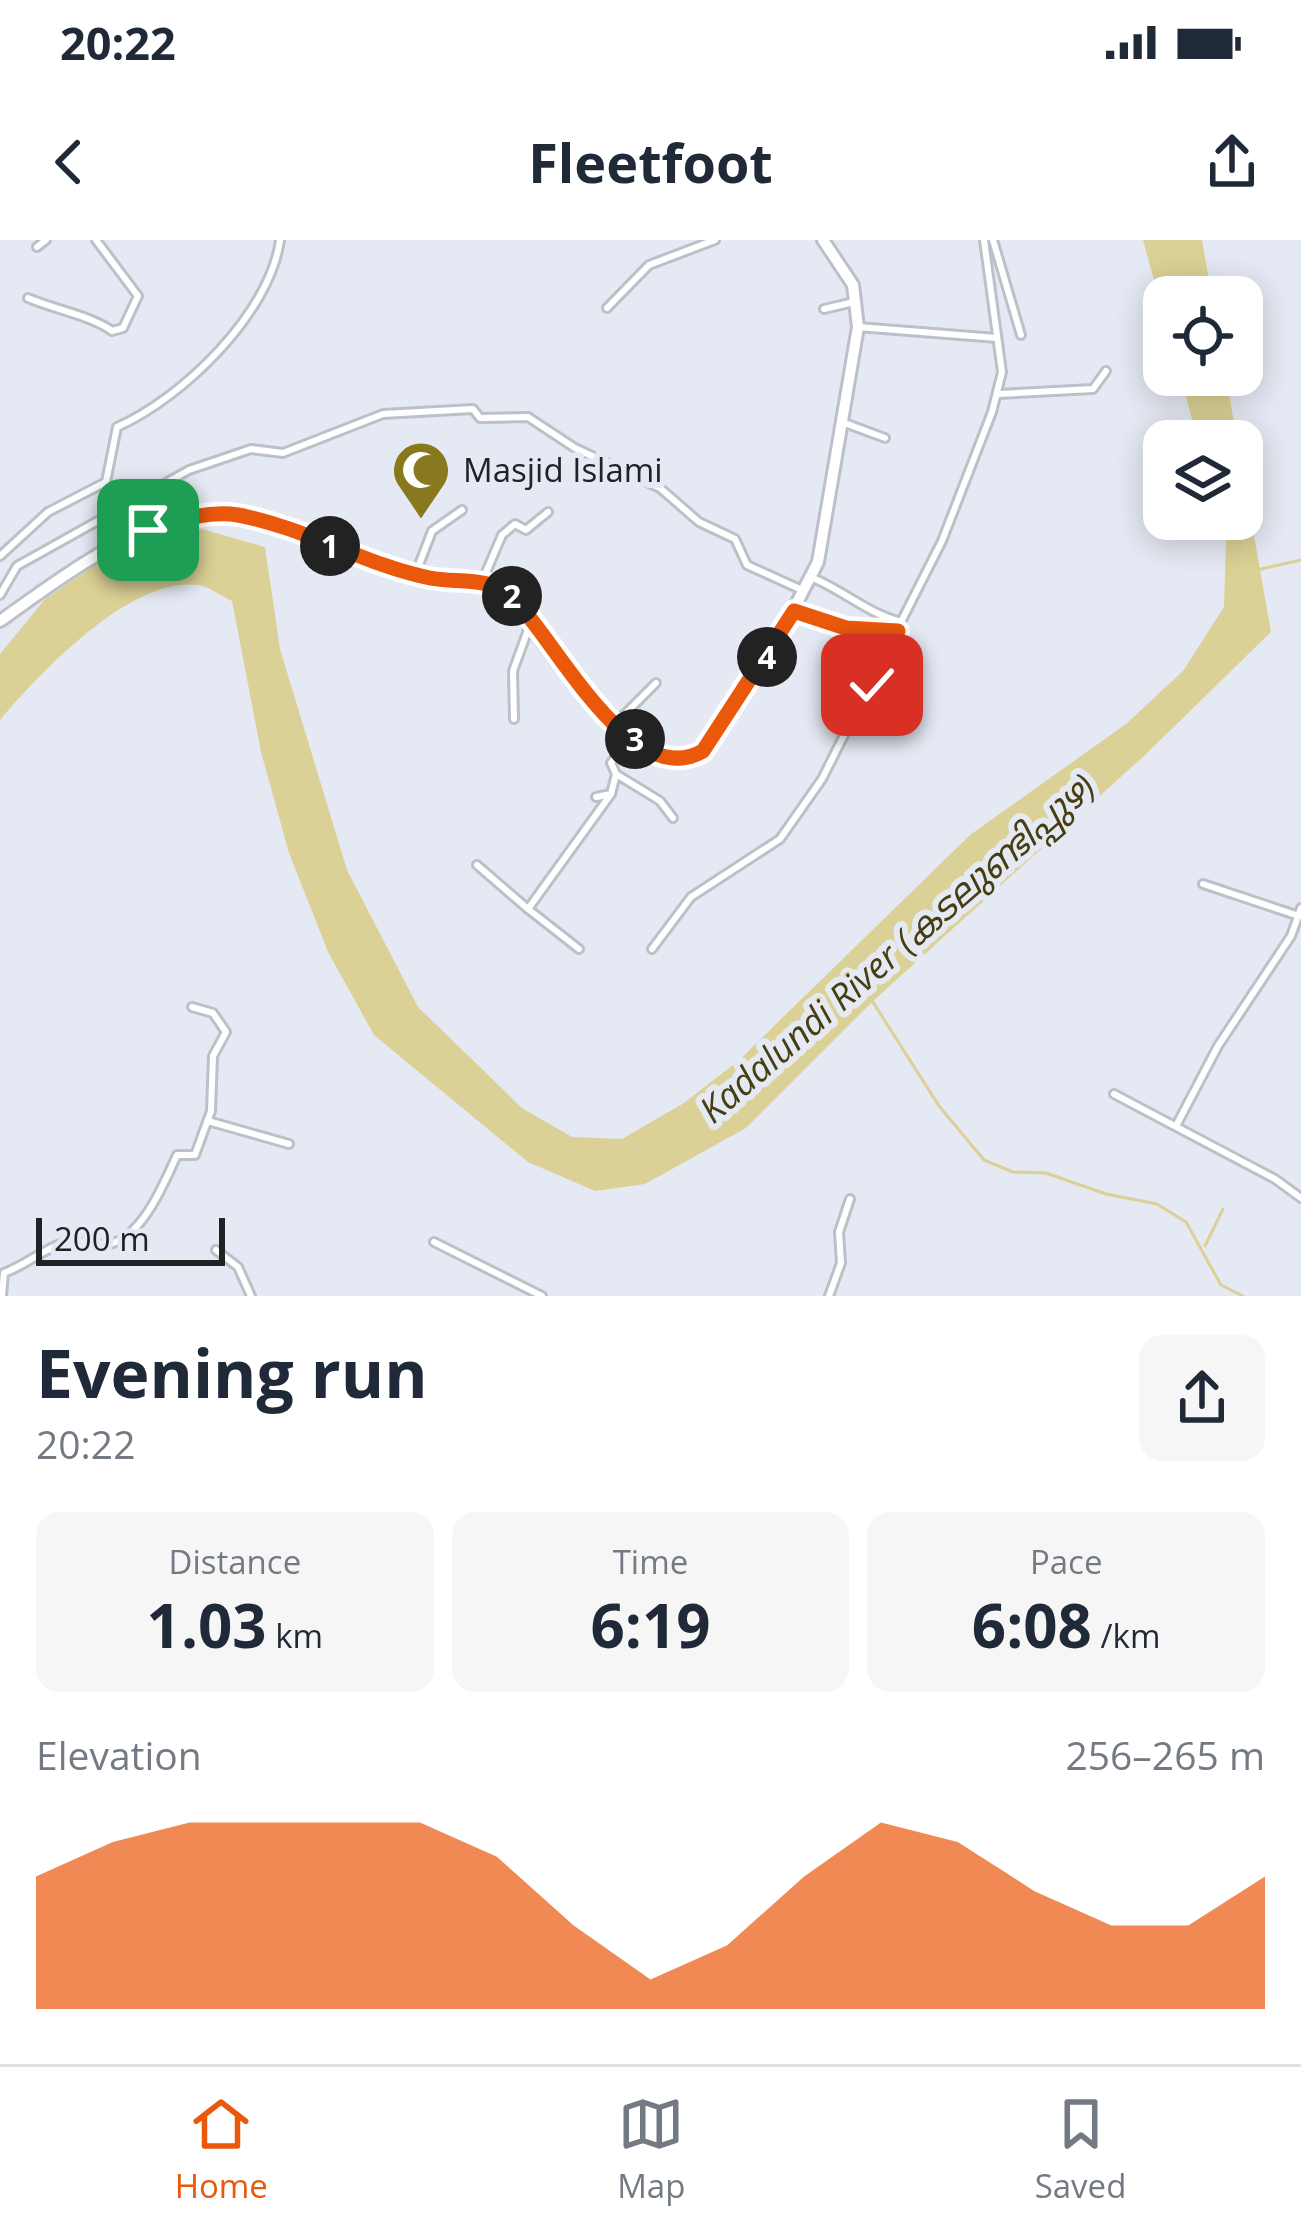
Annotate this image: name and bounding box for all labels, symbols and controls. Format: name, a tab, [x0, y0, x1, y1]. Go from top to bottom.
text: 20:22	[60, 12, 176, 73]
text: Fleetfoot	[528, 125, 773, 199]
icon: back	[36, 129, 102, 195]
icon: share	[1199, 129, 1265, 195]
map controls	[1143, 276, 1263, 540]
button: locate	[1143, 276, 1263, 396]
button: layers	[1143, 420, 1263, 540]
mosque icon: Masjid Islami	[390, 439, 452, 521]
place label: Masjid Islami	[463, 447, 663, 492]
pin	[97, 479, 199, 581]
icon: arrive	[115, 497, 181, 563]
pin: 1	[300, 516, 360, 576]
text: 1	[321, 523, 339, 568]
pin: 2	[482, 566, 542, 626]
text: 2	[503, 573, 521, 618]
pin: 4	[737, 627, 797, 687]
text: 4	[758, 634, 776, 679]
pin	[821, 634, 923, 736]
icon: check	[839, 652, 905, 718]
pin: 3	[605, 709, 665, 769]
text: 3	[626, 716, 644, 761]
water label: Kadalundi River (കടലുണ്ടിപ്പുഴ)	[688, 762, 1106, 1134]
scale bar	[36, 1212, 225, 1265]
text: 200 m	[54, 1216, 150, 1261]
text: Evening run	[36, 1327, 428, 1417]
button: share	[1139, 1335, 1265, 1461]
text: 20:22	[36, 1417, 135, 1470]
text: Distance	[168, 1539, 301, 1584]
text: Time	[613, 1539, 688, 1584]
text: Pace	[1030, 1539, 1102, 1584]
text: 1.03	[147, 1584, 267, 1666]
text: 6:19	[590, 1584, 711, 1666]
text: 6:08	[972, 1584, 1092, 1666]
text: km	[267, 1613, 323, 1658]
text: /km	[1092, 1613, 1160, 1658]
text: Elevation	[36, 1728, 202, 1781]
text: 256–265 m	[1065, 1728, 1265, 1781]
tab: Home	[175, 2091, 268, 2208]
tab: Map	[617, 2091, 685, 2208]
tab: Saved	[1035, 2091, 1126, 2208]

